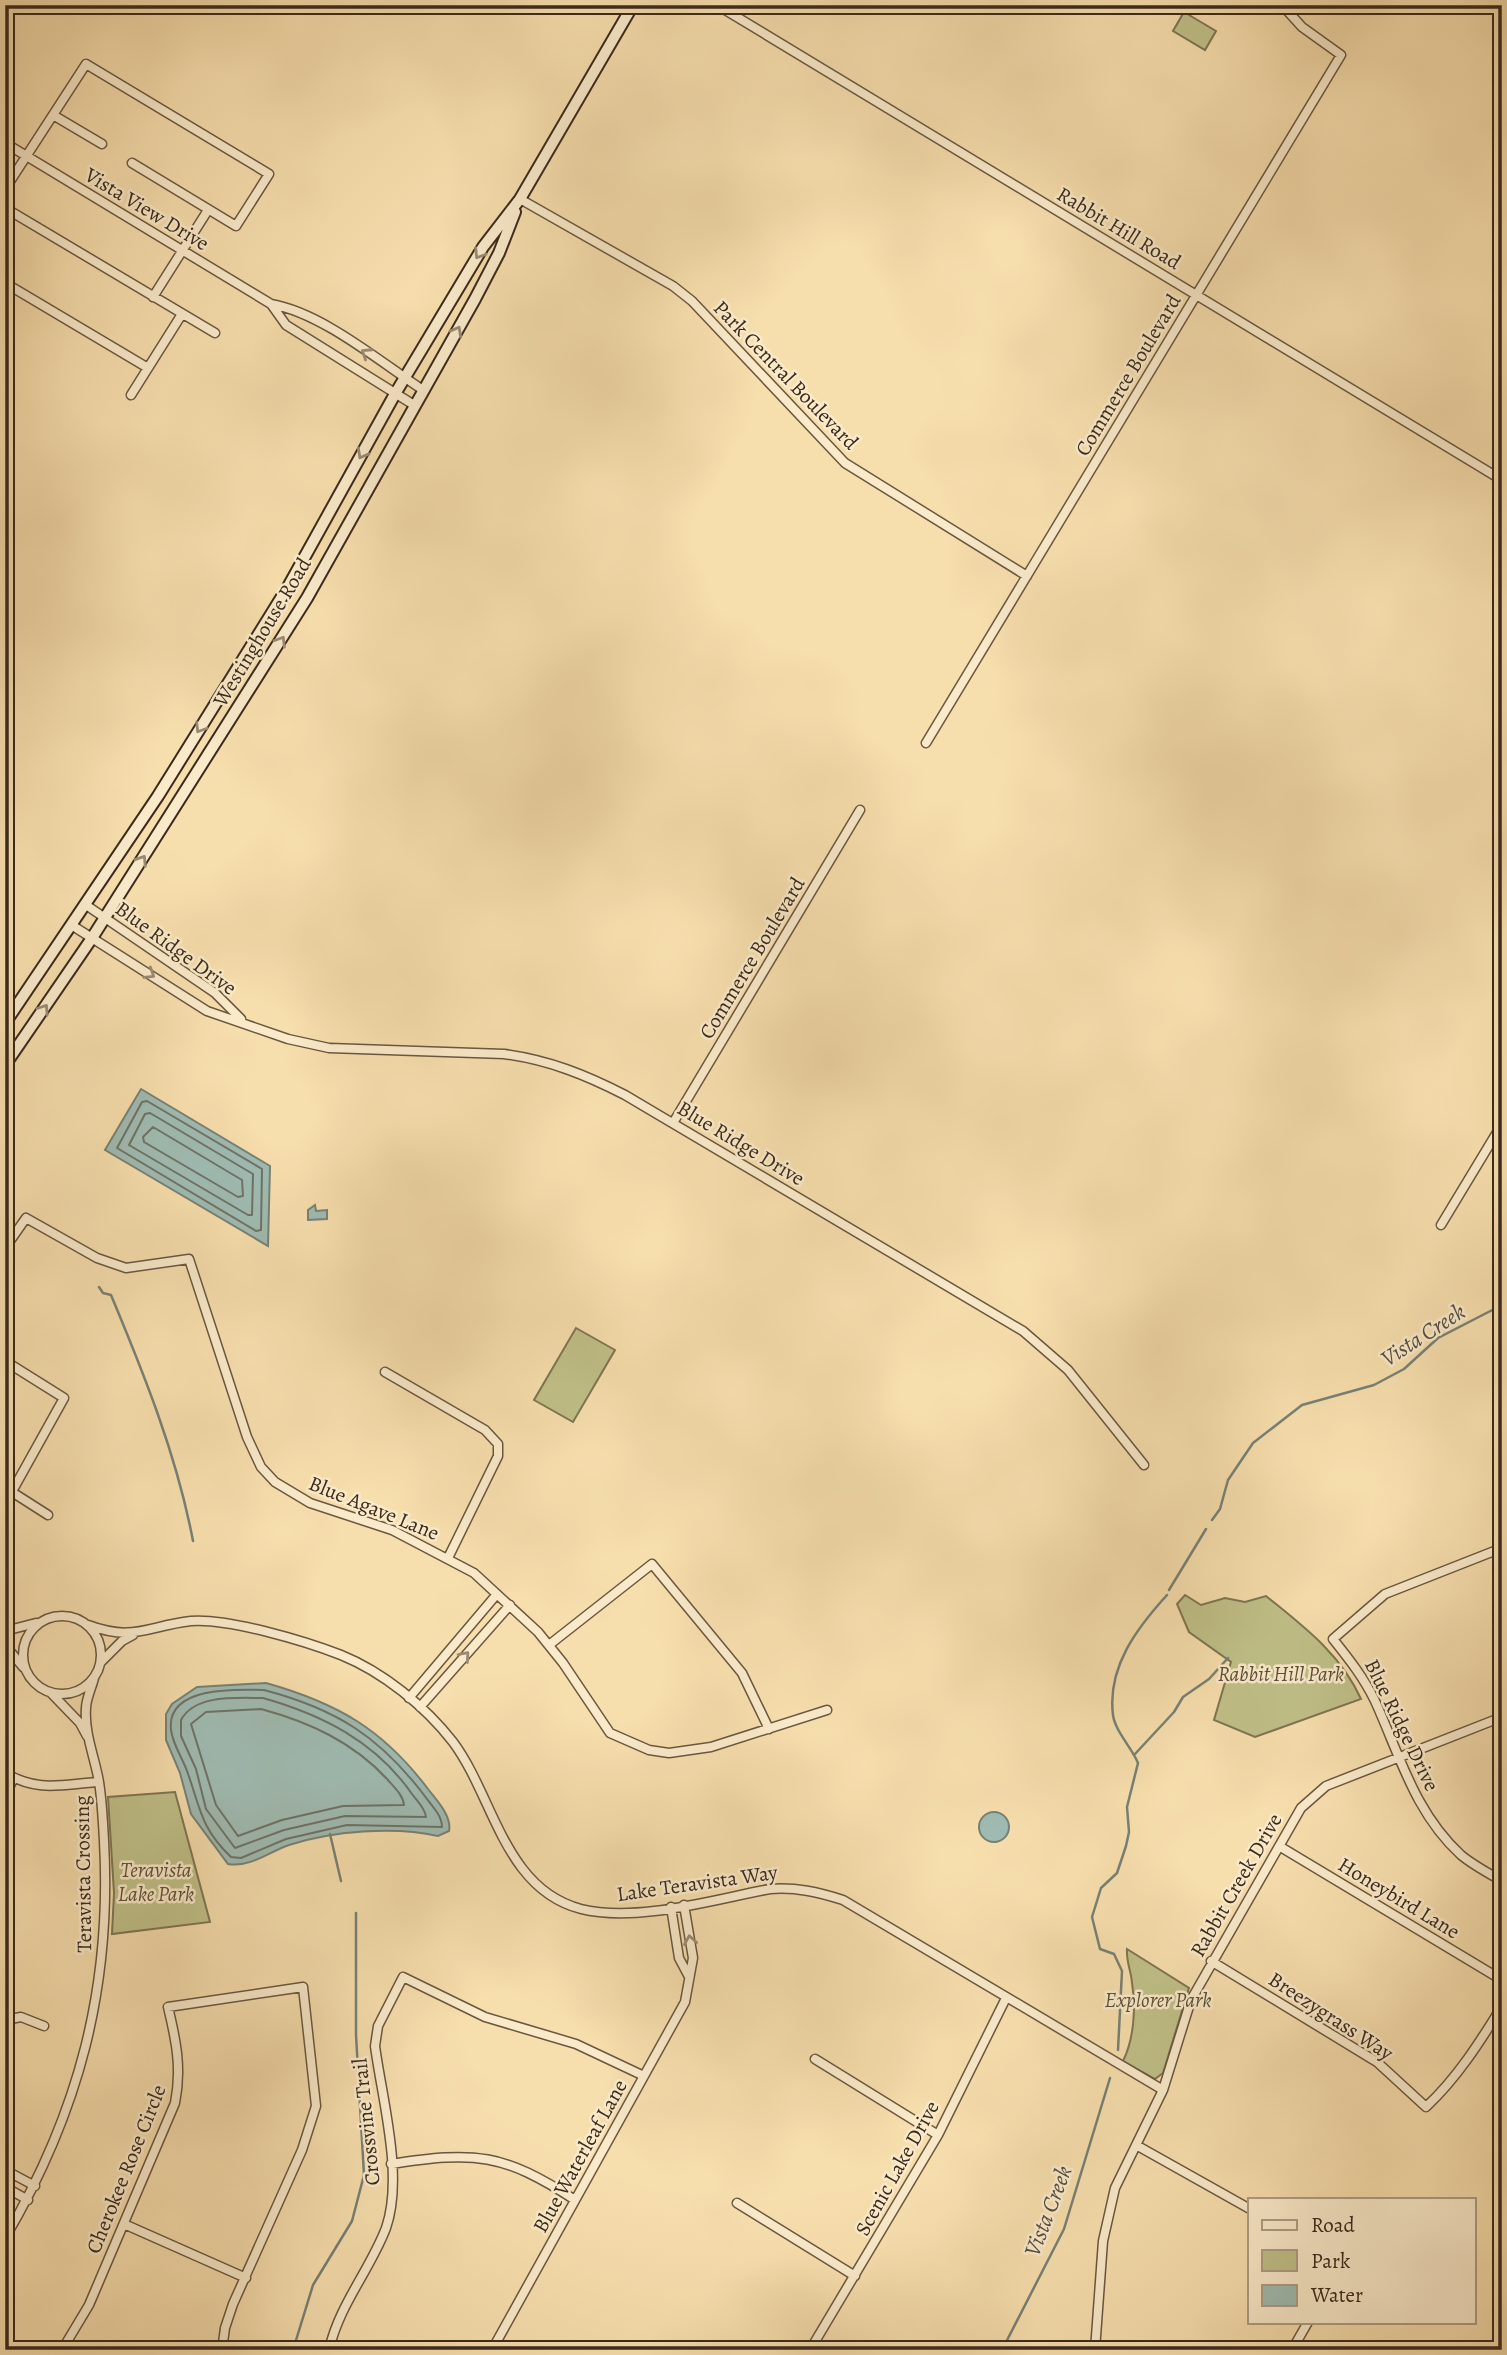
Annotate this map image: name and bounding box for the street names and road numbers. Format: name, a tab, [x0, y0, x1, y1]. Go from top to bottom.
street label: Vista View Drive	[79, 160, 214, 257]
street label: Rabbit Hill Road	[1052, 180, 1187, 276]
street label: Commerce Boulevard	[1069, 288, 1188, 461]
street label: Park Central Boulevard	[707, 294, 865, 456]
street label: Westinghouse Road	[206, 552, 318, 713]
street label: Commerce Boulevard	[693, 871, 812, 1044]
street label: Blue Ridge Drive	[110, 894, 242, 1002]
street label: Blue Ridge Drive	[672, 1094, 810, 1192]
street label: Blue Agave Lane	[305, 1469, 443, 1547]
street label: Blue Ridge Drive	[1358, 1654, 1446, 1796]
street label: Teravista Crossing	[68, 1795, 98, 1953]
street label: Rabbit Creek Drive	[1183, 1808, 1289, 1962]
street label: Honeybird Lane	[1333, 1851, 1465, 1945]
street label: Lake Teravista Way	[615, 1858, 780, 1908]
street label: Breezygrass Way	[1263, 1965, 1399, 2067]
street label: Crossvine Trail	[345, 2057, 387, 2187]
street label: Blue Waterleaf Lane	[526, 2074, 634, 2238]
street label: Cherokee Rose Circle	[79, 2080, 173, 2258]
street label: Scenic Lake Drive	[848, 2095, 946, 2241]

